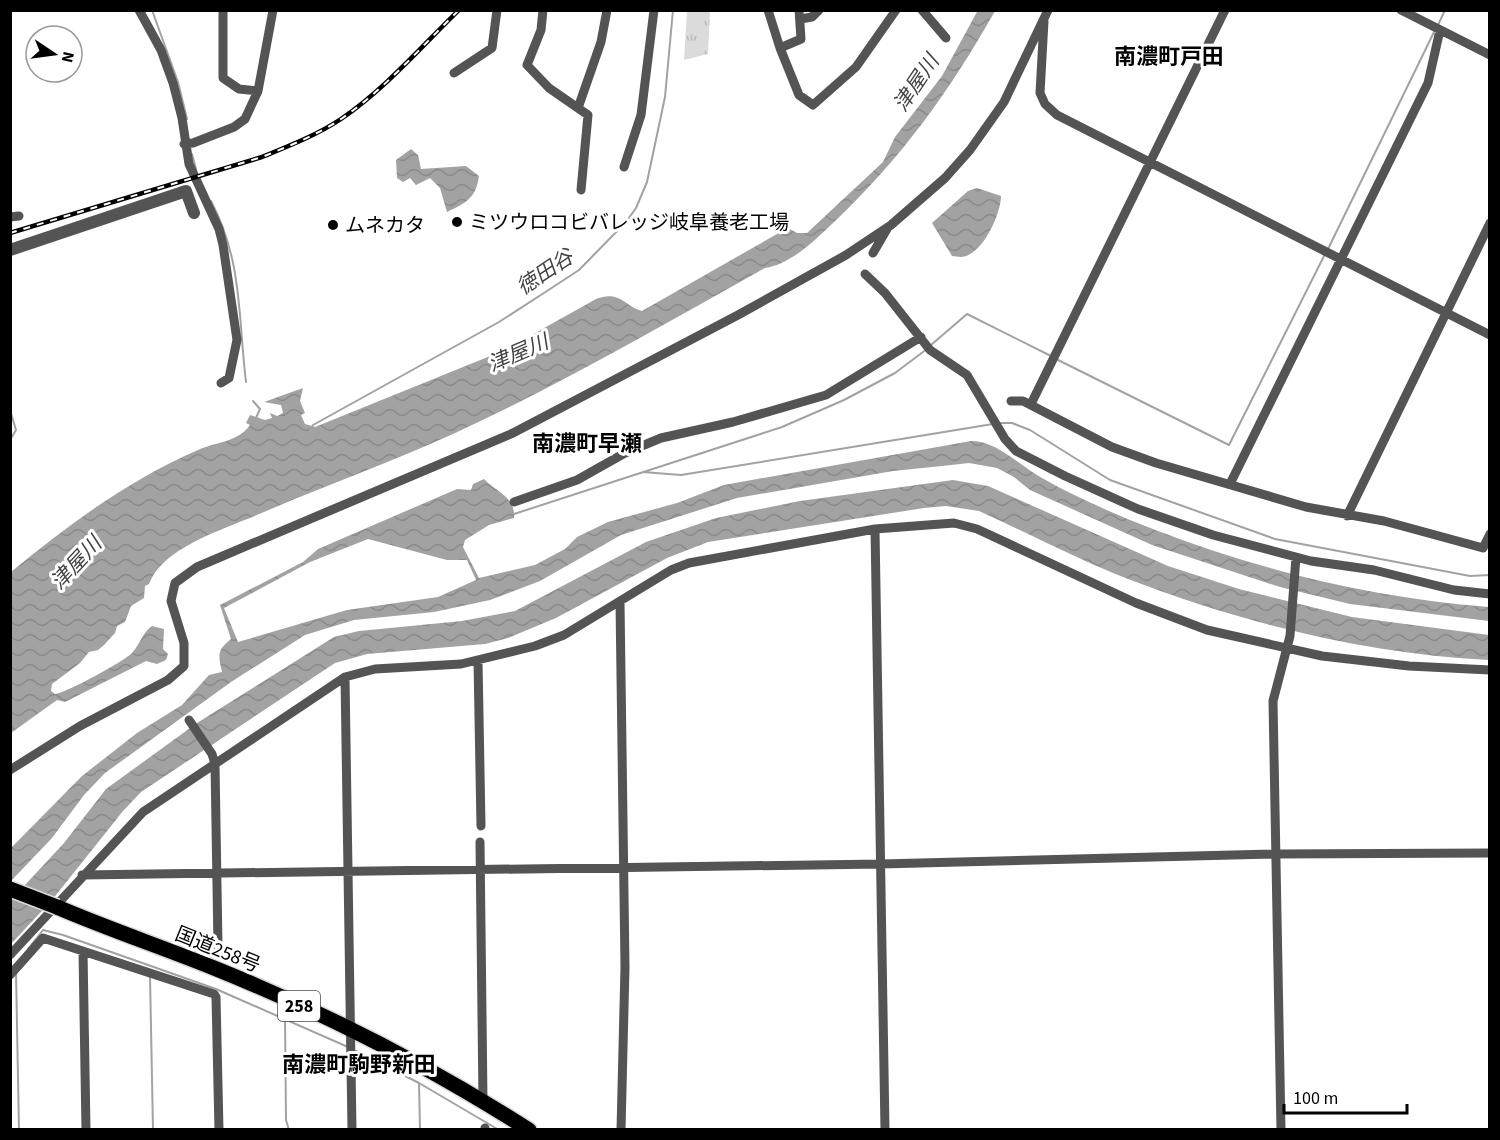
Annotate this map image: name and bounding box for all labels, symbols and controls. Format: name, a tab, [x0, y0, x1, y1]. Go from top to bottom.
north arrow	[24, 24, 84, 84]
district label: 南濃町戸田	[1114, 41, 1224, 73]
water label: 津屋川	[886, 47, 947, 118]
text: N	[56, 49, 80, 65]
place label: ミツウロコビバレッジ岐阜養老工場	[469, 209, 789, 237]
place label: ムネカタ	[345, 212, 425, 240]
marker: ミツウロコビバレッジ岐阜養老工場	[450, 215, 464, 229]
marker: ムネカタ	[326, 218, 340, 232]
water label: 徳田谷	[510, 241, 581, 302]
water label: 津屋川	[483, 326, 555, 379]
district label: 南濃町早瀬	[532, 428, 642, 460]
water label: 津屋川	[44, 528, 110, 596]
street label: 国道258号	[171, 920, 265, 980]
road number: 258	[278, 991, 320, 1021]
district label: 南濃町駒野新田	[282, 1049, 436, 1081]
scale bar	[1284, 1077, 1407, 1115]
text: 100 m	[1293, 1086, 1338, 1111]

